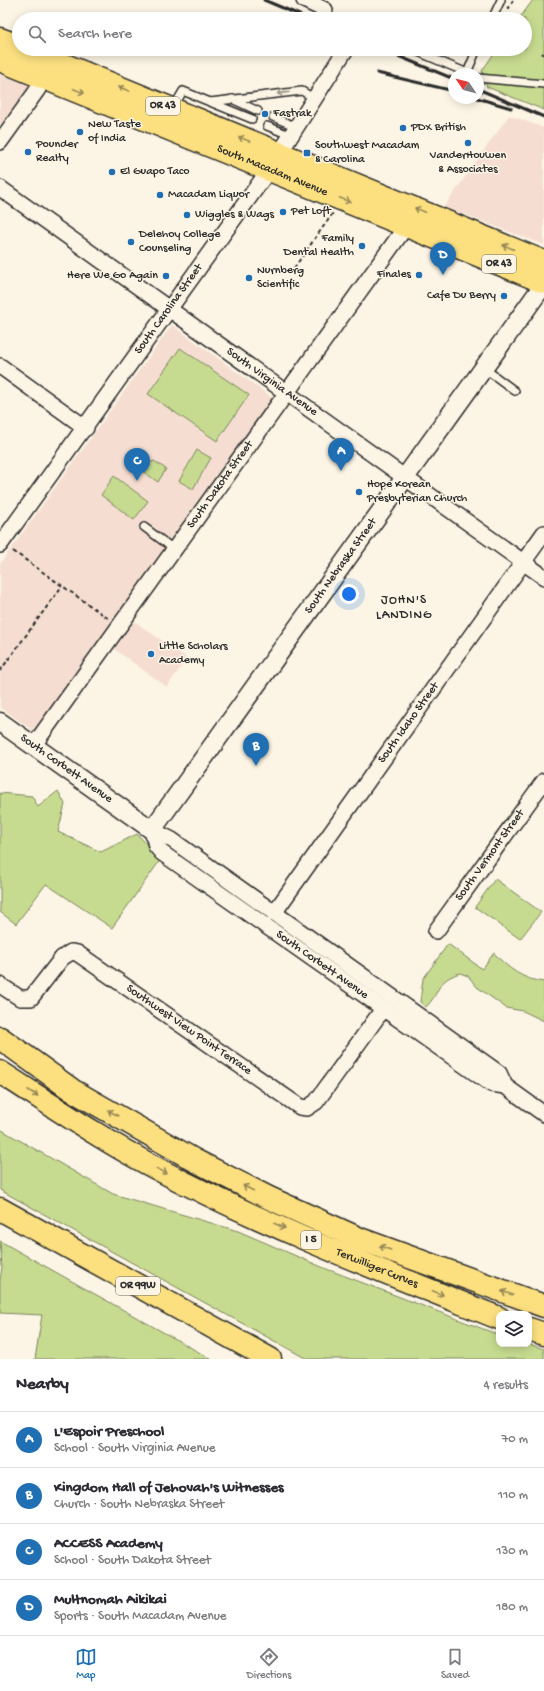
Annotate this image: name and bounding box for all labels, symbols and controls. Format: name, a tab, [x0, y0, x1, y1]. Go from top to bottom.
search box	[12, 12, 532, 56]
icon: search	[26, 23, 48, 45]
text: Search here	[58, 25, 132, 43]
north arrow	[448, 68, 484, 104]
one-way arrow	[118, 85, 130, 92]
one-way arrow	[72, 88, 84, 96]
one-way arrow	[277, 89, 290, 97]
road number: OR 43	[146, 97, 180, 115]
place label: Fastrak	[272, 107, 313, 121]
marker: Fastrak	[260, 109, 270, 119]
place label: New Taste of India	[88, 118, 142, 146]
place label: PDX British	[410, 121, 467, 135]
marker: PDX British	[398, 123, 408, 133]
marker: New Taste of India	[75, 127, 85, 137]
one-way arrow	[239, 134, 251, 142]
place label: Pounder Realty	[35, 138, 79, 166]
marker: VanderHouwen & Associates	[463, 138, 473, 148]
place label: Southwest Macadam & Carolina	[315, 139, 420, 167]
street label: South Macadam Avenue	[215, 142, 330, 200]
marker: Pounder Realty	[23, 147, 33, 157]
marker: Southwest Macadam & Carolina	[302, 148, 312, 158]
place label: VanderHouwen & Associates	[429, 149, 507, 177]
place label: El Guapo Taco	[120, 165, 189, 179]
marker: El Guapo Taco	[107, 167, 117, 177]
place label: Macadam Liquor	[168, 188, 251, 202]
marker: Macadam Liquor	[155, 190, 165, 200]
one-way arrow	[338, 197, 350, 205]
place label: Pet Loft	[290, 205, 332, 219]
one-way arrow	[415, 206, 427, 214]
marker: Pet Loft	[278, 207, 288, 217]
place label: Wiggles & Wags	[195, 208, 275, 222]
marker: Wiggles & Wags	[182, 210, 192, 220]
place label: Delehoy College Counseling	[138, 228, 221, 256]
place label: Family Dental Health	[283, 232, 355, 260]
marker: Delehoy College Counseling	[126, 237, 136, 247]
marker: Family Dental Health	[357, 241, 367, 251]
pin: D	[430, 242, 456, 275]
one-way arrow	[502, 242, 514, 250]
road number: OR 43	[482, 255, 516, 273]
street label: South Carolina Street	[132, 261, 207, 357]
place label: Nurnberg Scientific	[257, 264, 304, 292]
place label: Finales	[376, 268, 412, 282]
place label: Here We Go Again	[67, 269, 158, 283]
marker: Finales	[414, 270, 424, 280]
marker: Here We Go Again	[161, 271, 171, 281]
marker: Nurnberg Scientific	[244, 273, 254, 283]
place label: Cafe Du Berry	[427, 289, 496, 303]
marker: Cafe Du Berry	[499, 291, 509, 301]
street label: South Virginia Avenue	[223, 345, 321, 420]
street label: South Dakota Street	[184, 438, 257, 531]
pin: A	[328, 438, 354, 471]
pin: C	[124, 448, 150, 481]
place label: Hope Korean Presbyterian Church	[366, 478, 468, 506]
marker: Hope Korean Presbyterian Church	[354, 487, 364, 497]
street label: South Nebraska Street	[302, 515, 381, 617]
your location	[339, 584, 359, 604]
district label: JOHN'S LANDING	[376, 593, 432, 623]
place label: Little Scholars Academy	[159, 640, 228, 668]
marker: Little Scholars Academy	[146, 649, 156, 659]
street label: South Idaho Street	[375, 679, 443, 766]
street label: South Corbett Avenue	[17, 731, 116, 807]
pin: B	[243, 733, 269, 766]
street label: South Vermont Street	[453, 806, 529, 904]
street label: South Corbett Avenue	[273, 928, 372, 1003]
street label: Southwest View Point Terrace	[123, 982, 255, 1079]
one-way arrow	[27, 1089, 38, 1097]
one-way arrow	[107, 1109, 119, 1117]
one-way arrow	[156, 1168, 168, 1175]
one-way arrow	[242, 1183, 254, 1191]
one-way arrow	[273, 1223, 285, 1231]
road number: I 5	[301, 1231, 321, 1249]
one-way arrow	[380, 1244, 392, 1252]
street label: Terwilliger Curves	[333, 1245, 420, 1292]
road number: OR 99W	[116, 1277, 160, 1295]
one-way arrow	[502, 1288, 514, 1296]
one-way arrow	[432, 1290, 444, 1298]
map controls	[496, 1311, 532, 1347]
button: layers	[496, 1311, 532, 1347]
text: Nearby	[16, 1375, 69, 1395]
text: 4 results	[484, 1378, 528, 1393]
text: L'Espoir Preschool	[54, 1423, 164, 1441]
text: A	[25, 1432, 33, 1447]
text: 70 m	[502, 1432, 528, 1447]
text: School · South Virginia Avenue	[54, 1441, 216, 1456]
text: Kingdom Hall of Jehovah's Witnesses	[54, 1479, 284, 1497]
text: B	[26, 1488, 32, 1503]
text: 110 m	[498, 1488, 528, 1503]
text: Church · South Nebraska Street	[54, 1497, 224, 1512]
text: ACCESS Academy	[54, 1535, 163, 1553]
text: C	[25, 1544, 33, 1559]
text: 130 m	[496, 1544, 528, 1559]
text: School · South Dakota Street	[54, 1553, 211, 1568]
text: Multnomah Aikikai	[54, 1591, 167, 1609]
text: D	[25, 1600, 33, 1615]
text: 180 m	[496, 1600, 528, 1615]
text: Sports · South Macadam Avenue	[54, 1609, 226, 1624]
tab: Map	[75, 1646, 97, 1682]
tab: Directions	[247, 1646, 291, 1682]
tab: Saved	[441, 1646, 469, 1682]

